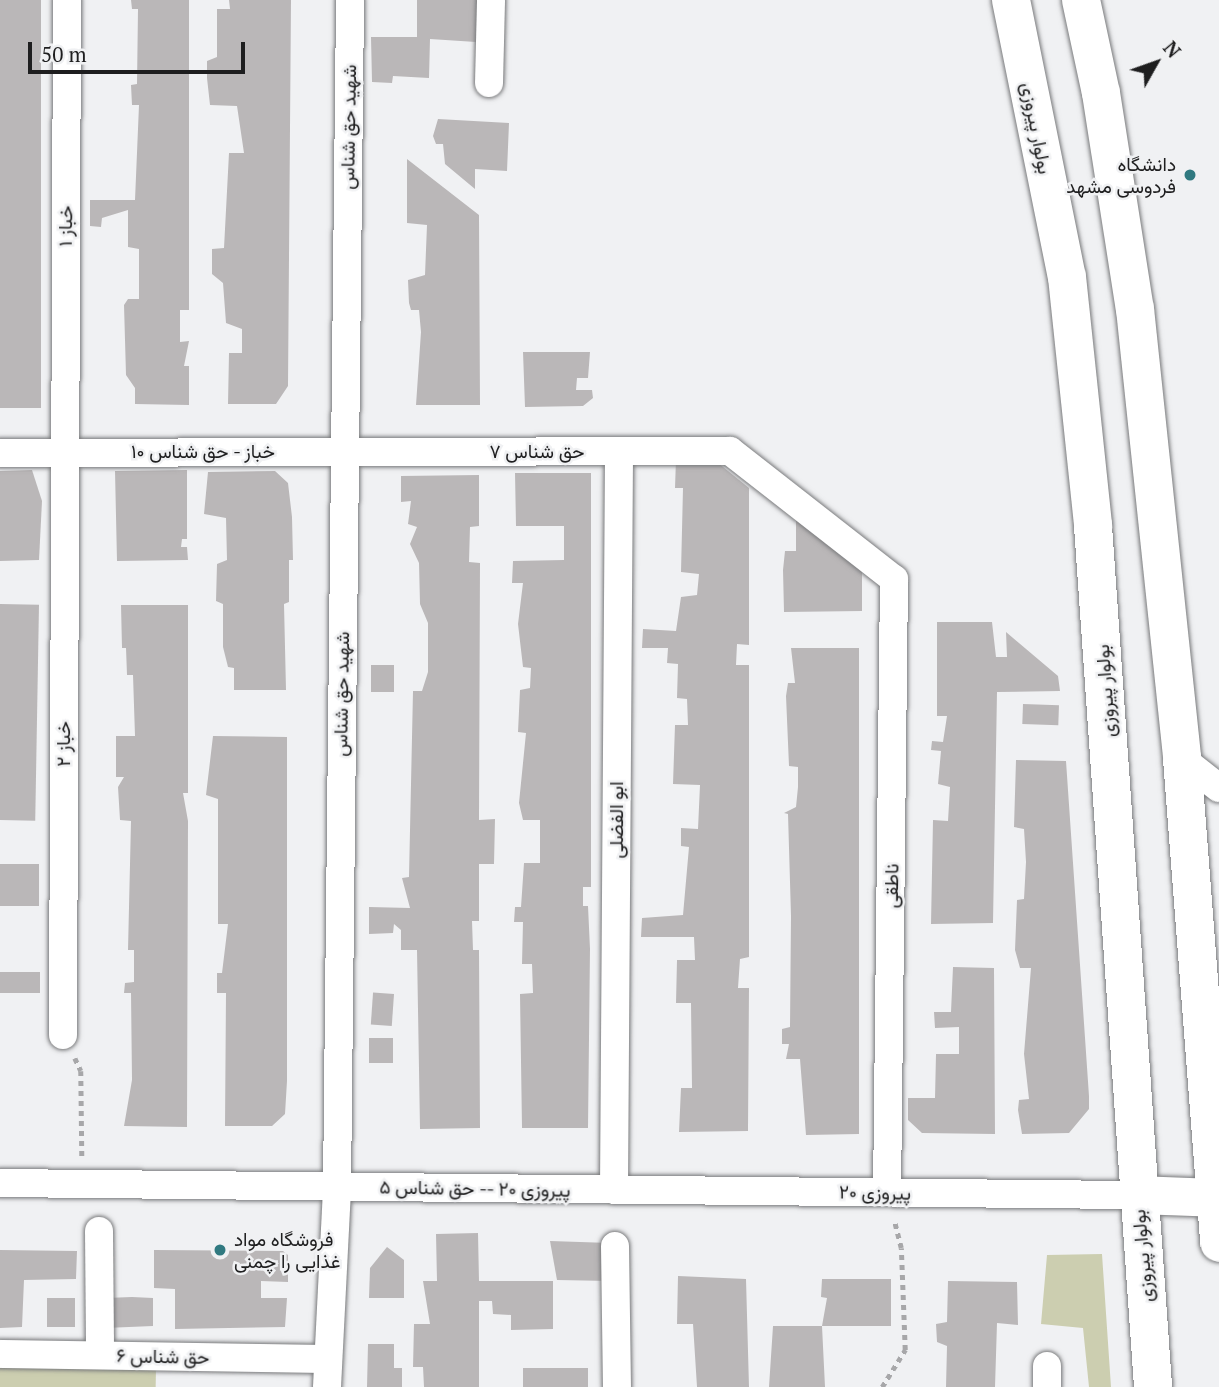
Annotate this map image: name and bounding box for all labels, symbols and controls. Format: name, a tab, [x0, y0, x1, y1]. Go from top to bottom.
scale bar	[32, 28, 248, 72]
north arrow	[1121, 28, 1191, 98]
text: N	[1158, 36, 1187, 63]
text: 50 m	[41, 40, 87, 68]
street label: شهید حق شناس	[336, 64, 360, 190]
street label: بولوار پیروزی	[1017, 80, 1057, 176]
place label: دانشگاه فردوسی مشهد	[1066, 153, 1176, 197]
marker: دانشگاه فردوسی مشهد	[1182, 167, 1198, 183]
street label: خباز ۱	[53, 205, 77, 247]
street label: خباز - حق شناس ۱۰	[130, 440, 276, 462]
street label: حق شناس ۷	[489, 440, 585, 462]
street label: شهید حق شناس	[329, 631, 353, 757]
street label: بولوار پیروزی	[1090, 644, 1120, 738]
street label: خباز ۲	[52, 721, 74, 767]
street label: ابو الفضلی	[605, 781, 627, 859]
street label: ناطقی	[879, 864, 903, 908]
street label: پیروزی ۲۰ -- حق شناس ۵	[379, 1175, 571, 1201]
street label: پیروزی ۲۰	[839, 1180, 911, 1204]
street label: بولوار پیروزی	[1127, 1209, 1157, 1303]
place label: فروشگاه مواد غذایی را چمنی	[234, 1228, 340, 1272]
marker: فروشگاه مواد غذایی را چمنی	[212, 1242, 228, 1258]
street label: حق شناس ۶	[116, 1344, 210, 1368]

